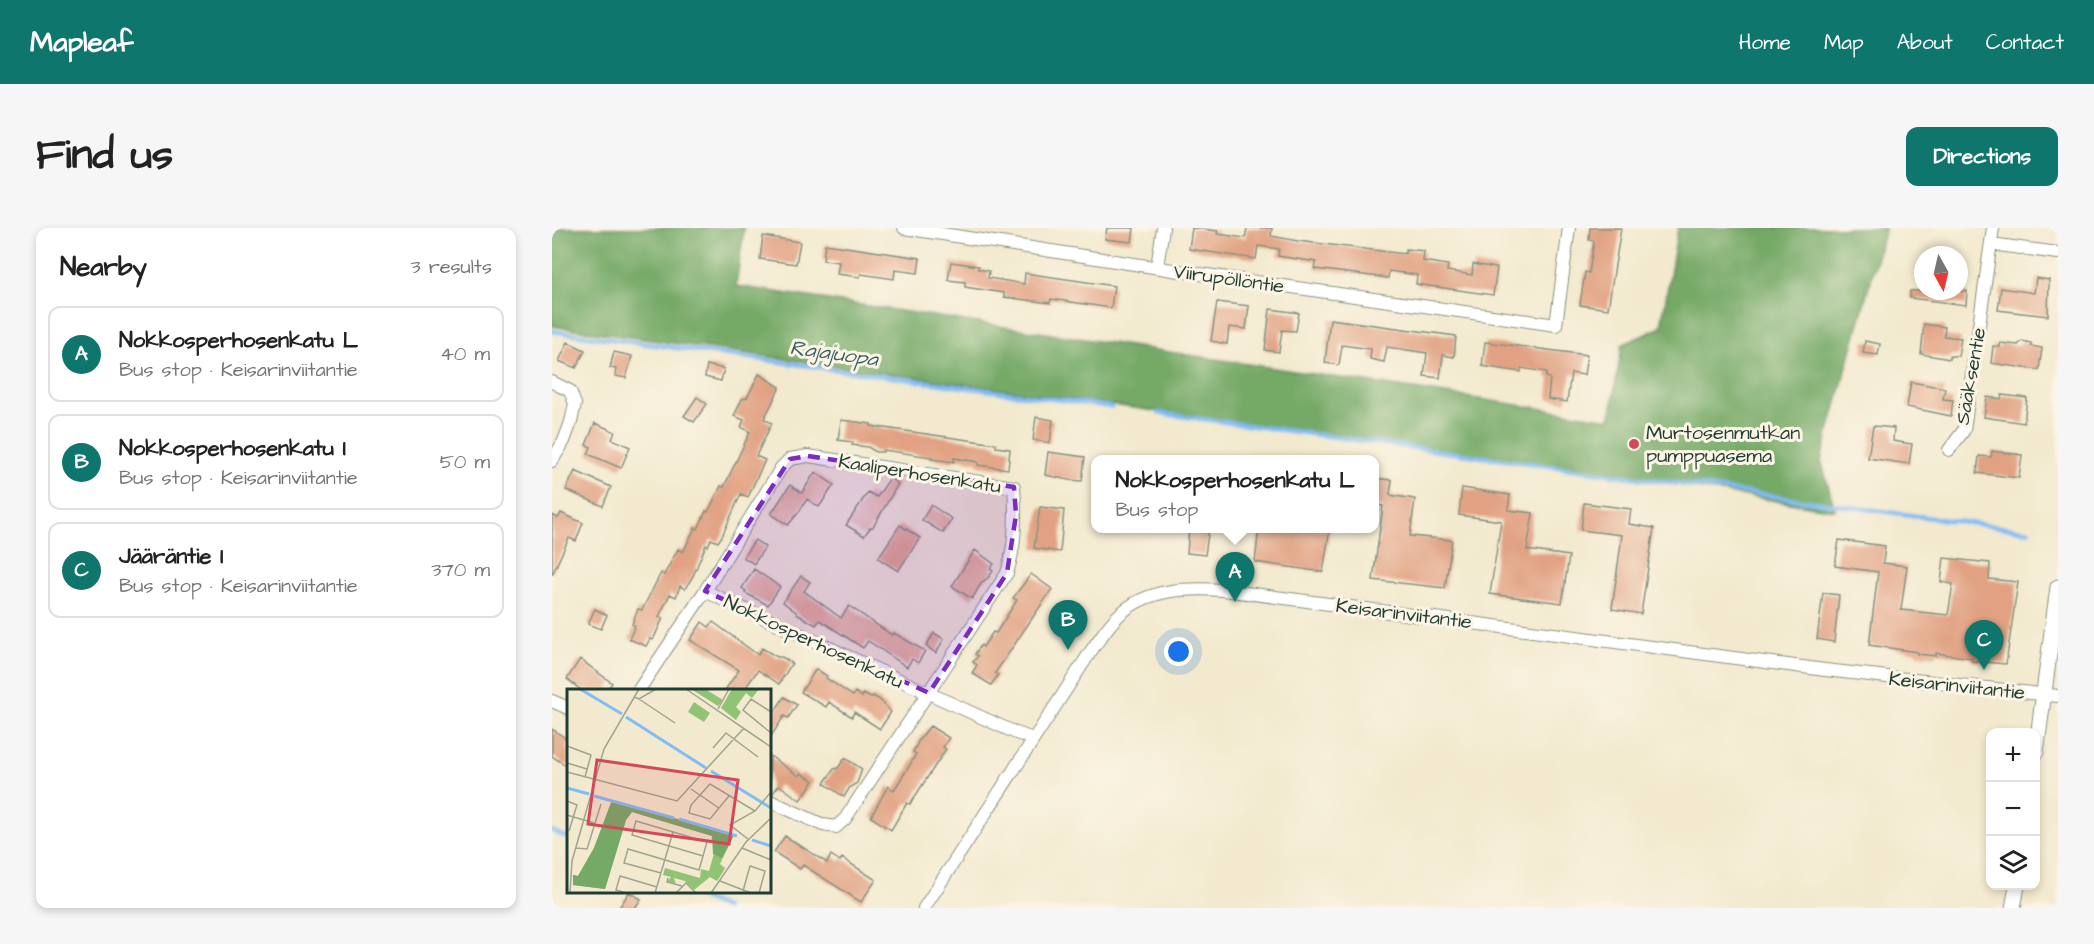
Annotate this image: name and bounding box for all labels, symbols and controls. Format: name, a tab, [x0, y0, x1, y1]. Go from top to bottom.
text: Mapleaf	[30, 23, 133, 62]
text: Home	[1739, 28, 1791, 57]
text: Map	[1824, 28, 1864, 57]
text: About	[1897, 28, 1953, 57]
text: Contact	[1986, 28, 2064, 57]
text: Find us	[36, 127, 173, 185]
button: Directions	[1906, 127, 2058, 186]
north arrow	[1914, 246, 1968, 300]
text: Nearby	[60, 249, 147, 285]
text: 3 results	[410, 253, 492, 281]
street label: Viirupöllöntie	[1172, 257, 1286, 301]
text: Nokkosperhosenkatu L	[119, 325, 358, 356]
street label: Sääksentie	[1949, 325, 1993, 427]
water label: Rajajuopa	[788, 333, 881, 374]
text: A	[75, 340, 88, 368]
text: 40 m	[440, 340, 490, 368]
text: Bus stop · Keisarinviitantie	[119, 356, 358, 384]
place label: Murtosenmutkan pumppuasema	[1646, 419, 1800, 470]
text: Nokkosperhosenkatu I	[119, 433, 346, 464]
marker: Murtosenmutkan pumppuasema	[1627, 437, 1641, 451]
street label: Kaaliperhosenkatu	[836, 447, 1003, 501]
text: B	[74, 448, 89, 476]
text: 50 m	[440, 448, 490, 476]
popup	[1091, 455, 1379, 533]
text: Bus stop · Keisarinviitantie	[119, 464, 358, 492]
text: Nokkosperhosenkatu L	[1116, 465, 1354, 496]
text: Bus stop	[1116, 496, 1198, 524]
text: Jääräntie I	[119, 541, 224, 572]
pin: A	[1216, 552, 1254, 602]
text: C	[74, 556, 89, 584]
text: 370 m	[431, 556, 490, 584]
text: Bus stop · Keisarinviitantie	[119, 572, 358, 600]
street label: Nokkosperhosenkatu	[719, 588, 908, 696]
street label: Keisarinviitantie	[1334, 592, 1474, 636]
pin: B	[1048, 600, 1088, 650]
pin: C	[1964, 620, 2004, 670]
your location	[1164, 637, 1193, 666]
street label: Keisarinviitantie	[1887, 665, 2027, 707]
inset map	[567, 689, 771, 893]
map controls	[1986, 728, 2040, 890]
button: +	[1986, 728, 2040, 782]
button: −	[1986, 782, 2040, 836]
button: layers	[1986, 836, 2040, 890]

